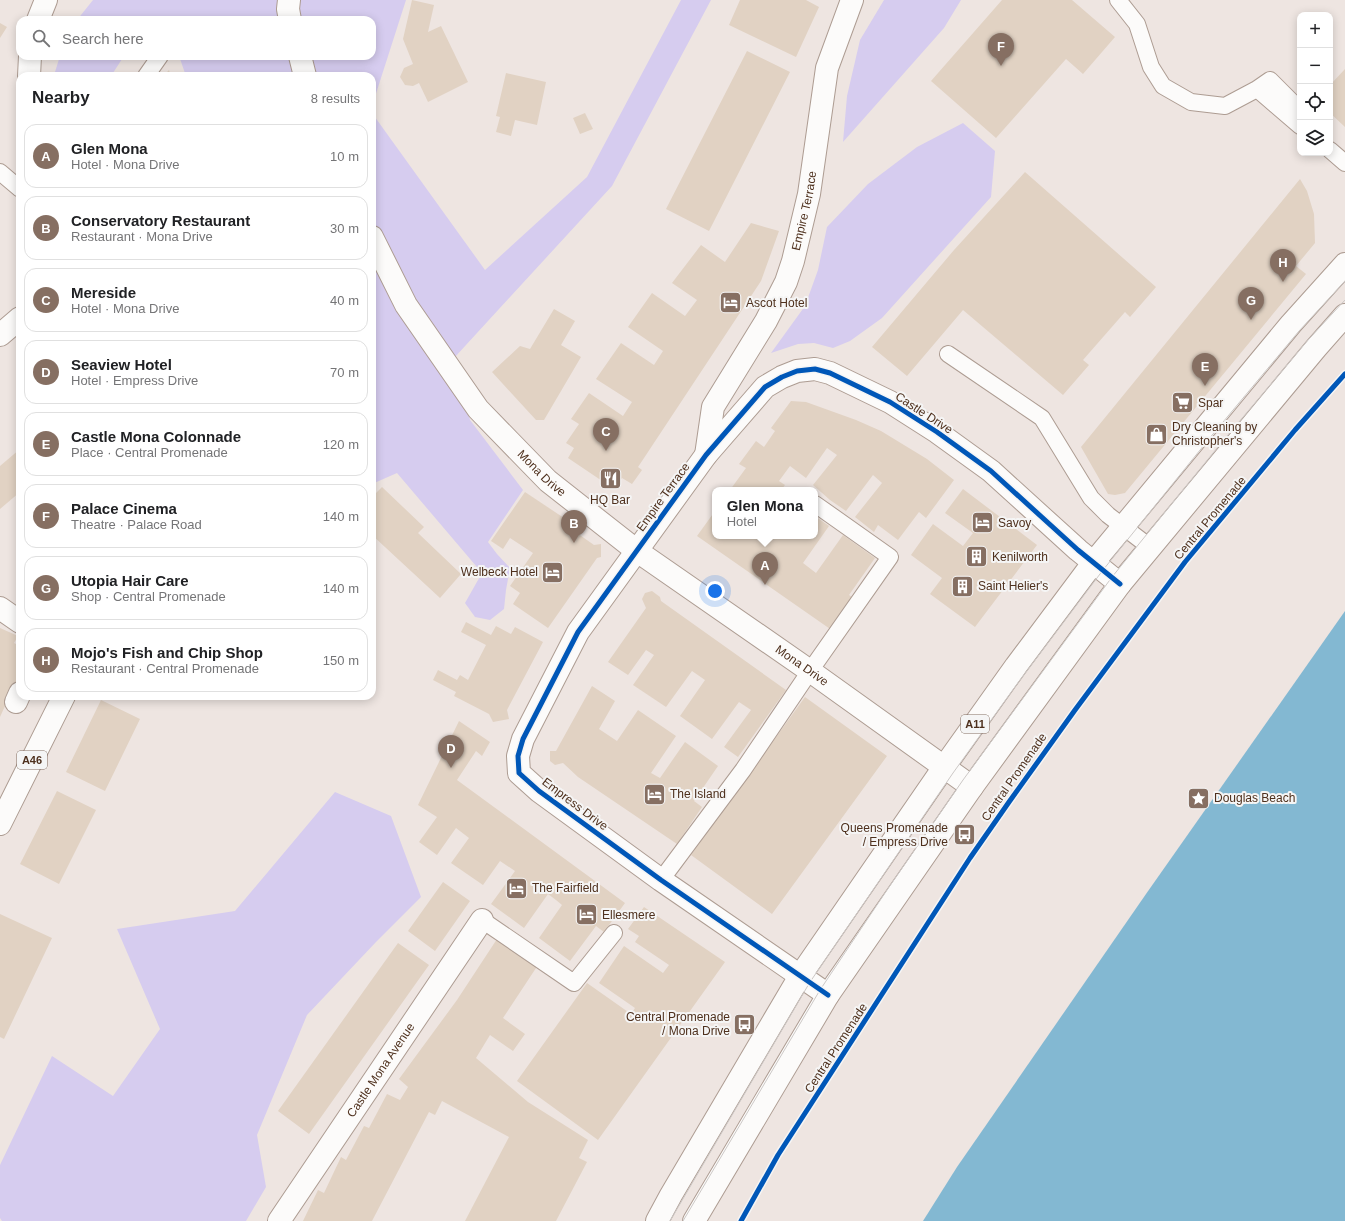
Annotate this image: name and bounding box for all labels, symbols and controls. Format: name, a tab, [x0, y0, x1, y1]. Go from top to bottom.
map controls	[1297, 12, 1333, 156]
button: +	[1297, 12, 1333, 48]
search box	[16, 16, 376, 60]
icon: search	[30, 27, 52, 49]
text: Search here	[62, 30, 144, 47]
pin: F	[988, 33, 1014, 66]
button: −	[1297, 48, 1333, 84]
button: locate	[1297, 84, 1333, 120]
text: Nearby	[32, 88, 90, 107]
text: 8 results	[311, 91, 360, 106]
button: layers	[1297, 120, 1333, 156]
text: Glen Mona	[71, 140, 148, 157]
text: A	[41, 149, 51, 164]
text: 10 m	[330, 149, 359, 164]
text: Hotel · Mona Drive	[71, 157, 179, 172]
street label: Empire Terrace	[789, 170, 819, 252]
text: Conservatory Restaurant	[71, 212, 250, 229]
text: B	[41, 221, 51, 236]
text: 30 m	[330, 221, 359, 236]
text: Restaurant · Mona Drive	[71, 229, 213, 244]
pin: H	[1270, 249, 1296, 282]
text: Mereside	[71, 284, 136, 301]
pin: G	[1238, 287, 1264, 320]
hotel icon: Ascot Hotel	[718, 290, 744, 316]
text: C	[41, 293, 51, 308]
text: 40 m	[330, 293, 359, 308]
place label: Ascot Hotel	[746, 296, 807, 310]
text: Hotel · Mona Drive	[71, 301, 179, 316]
pin: E	[1192, 353, 1218, 386]
text: Seaview Hotel	[71, 356, 172, 373]
text: D	[41, 365, 51, 380]
text: 70 m	[330, 365, 359, 380]
text: Hotel · Empress Drive	[71, 373, 198, 388]
street label: Castle Drive	[893, 389, 955, 437]
supermarket icon: Spar	[1169, 390, 1195, 416]
place label: Spar	[1198, 396, 1223, 410]
pin: C	[593, 418, 619, 451]
place label: Dry Cleaning by Christopher's	[1172, 420, 1257, 448]
shop icon: Dry Cleaning by Christopher's	[1144, 421, 1170, 447]
text: Castle Mona Colonnade	[71, 428, 241, 445]
text: E	[42, 437, 50, 452]
text: 120 m	[323, 437, 359, 452]
text: Place · Central Promenade	[71, 445, 228, 460]
street label: Mona Drive	[515, 447, 569, 500]
street label: Empire Terrace	[633, 460, 693, 534]
restaurant icon: HQ Bar	[597, 466, 623, 492]
street label: Central Promenade	[1171, 473, 1249, 562]
popup	[712, 487, 818, 539]
place label: HQ Bar	[590, 493, 630, 507]
text: Glen Mona	[727, 497, 803, 514]
text: Palace Cinema	[71, 500, 177, 517]
text: F	[42, 509, 50, 524]
text: 140 m	[323, 509, 359, 524]
pin: B	[561, 510, 587, 543]
hotel icon: Savoy	[970, 510, 996, 536]
text: Hotel	[727, 514, 757, 529]
place label: Savoy	[998, 516, 1031, 530]
text: Theatre · Palace Road	[71, 517, 202, 532]
building icon: Kenilworth	[963, 544, 989, 570]
place label: Kenilworth	[992, 550, 1048, 564]
pin: A	[752, 552, 778, 585]
hotel icon: Welbeck Hotel	[540, 559, 566, 585]
place label: Welbeck Hotel	[461, 565, 538, 579]
text: Utopia Hair Care	[71, 572, 189, 589]
building icon: Saint Helier's	[949, 573, 975, 599]
place label: Saint Helier's	[978, 579, 1048, 593]
text: G	[41, 581, 51, 596]
text: 140 m	[323, 581, 359, 596]
your location	[705, 581, 725, 601]
text: Shop · Central Promenade	[71, 589, 226, 604]
street label: Mona Drive	[773, 642, 831, 689]
text: Mojo's Fish and Chip Shop	[71, 644, 263, 661]
text: H	[41, 653, 51, 668]
text: 150 m	[323, 653, 359, 668]
text: Restaurant · Central Promenade	[71, 661, 259, 676]
road number: A11	[961, 715, 989, 733]
street label: Central Promenade	[978, 730, 1050, 824]
pin: D	[438, 735, 464, 768]
road number: A46	[17, 751, 47, 769]
street label: Empress Drive	[539, 775, 611, 833]
hotel icon: The Island	[641, 781, 667, 807]
place icon: Douglas Beach	[1186, 785, 1212, 811]
place label: The Island	[670, 787, 726, 801]
place label: Douglas Beach	[1214, 791, 1295, 805]
place label: Queens Promenade / Empress Drive	[841, 821, 948, 849]
bus stop icon: Queens Promenade / Empress Drive	[951, 822, 977, 848]
hotel icon: The Fairfield	[503, 875, 529, 901]
place label: The Fairfield	[532, 881, 599, 895]
hotel icon: Ellesmere	[573, 902, 599, 928]
place label: Ellesmere	[602, 908, 656, 922]
street label: Central Promenade	[802, 1000, 870, 1095]
place label: Central Promenade / Mona Drive	[626, 1010, 730, 1038]
bus stop icon: Central Promenade / Mona Drive	[732, 1011, 758, 1037]
street label: Castle Mona Avenue	[344, 1020, 418, 1120]

